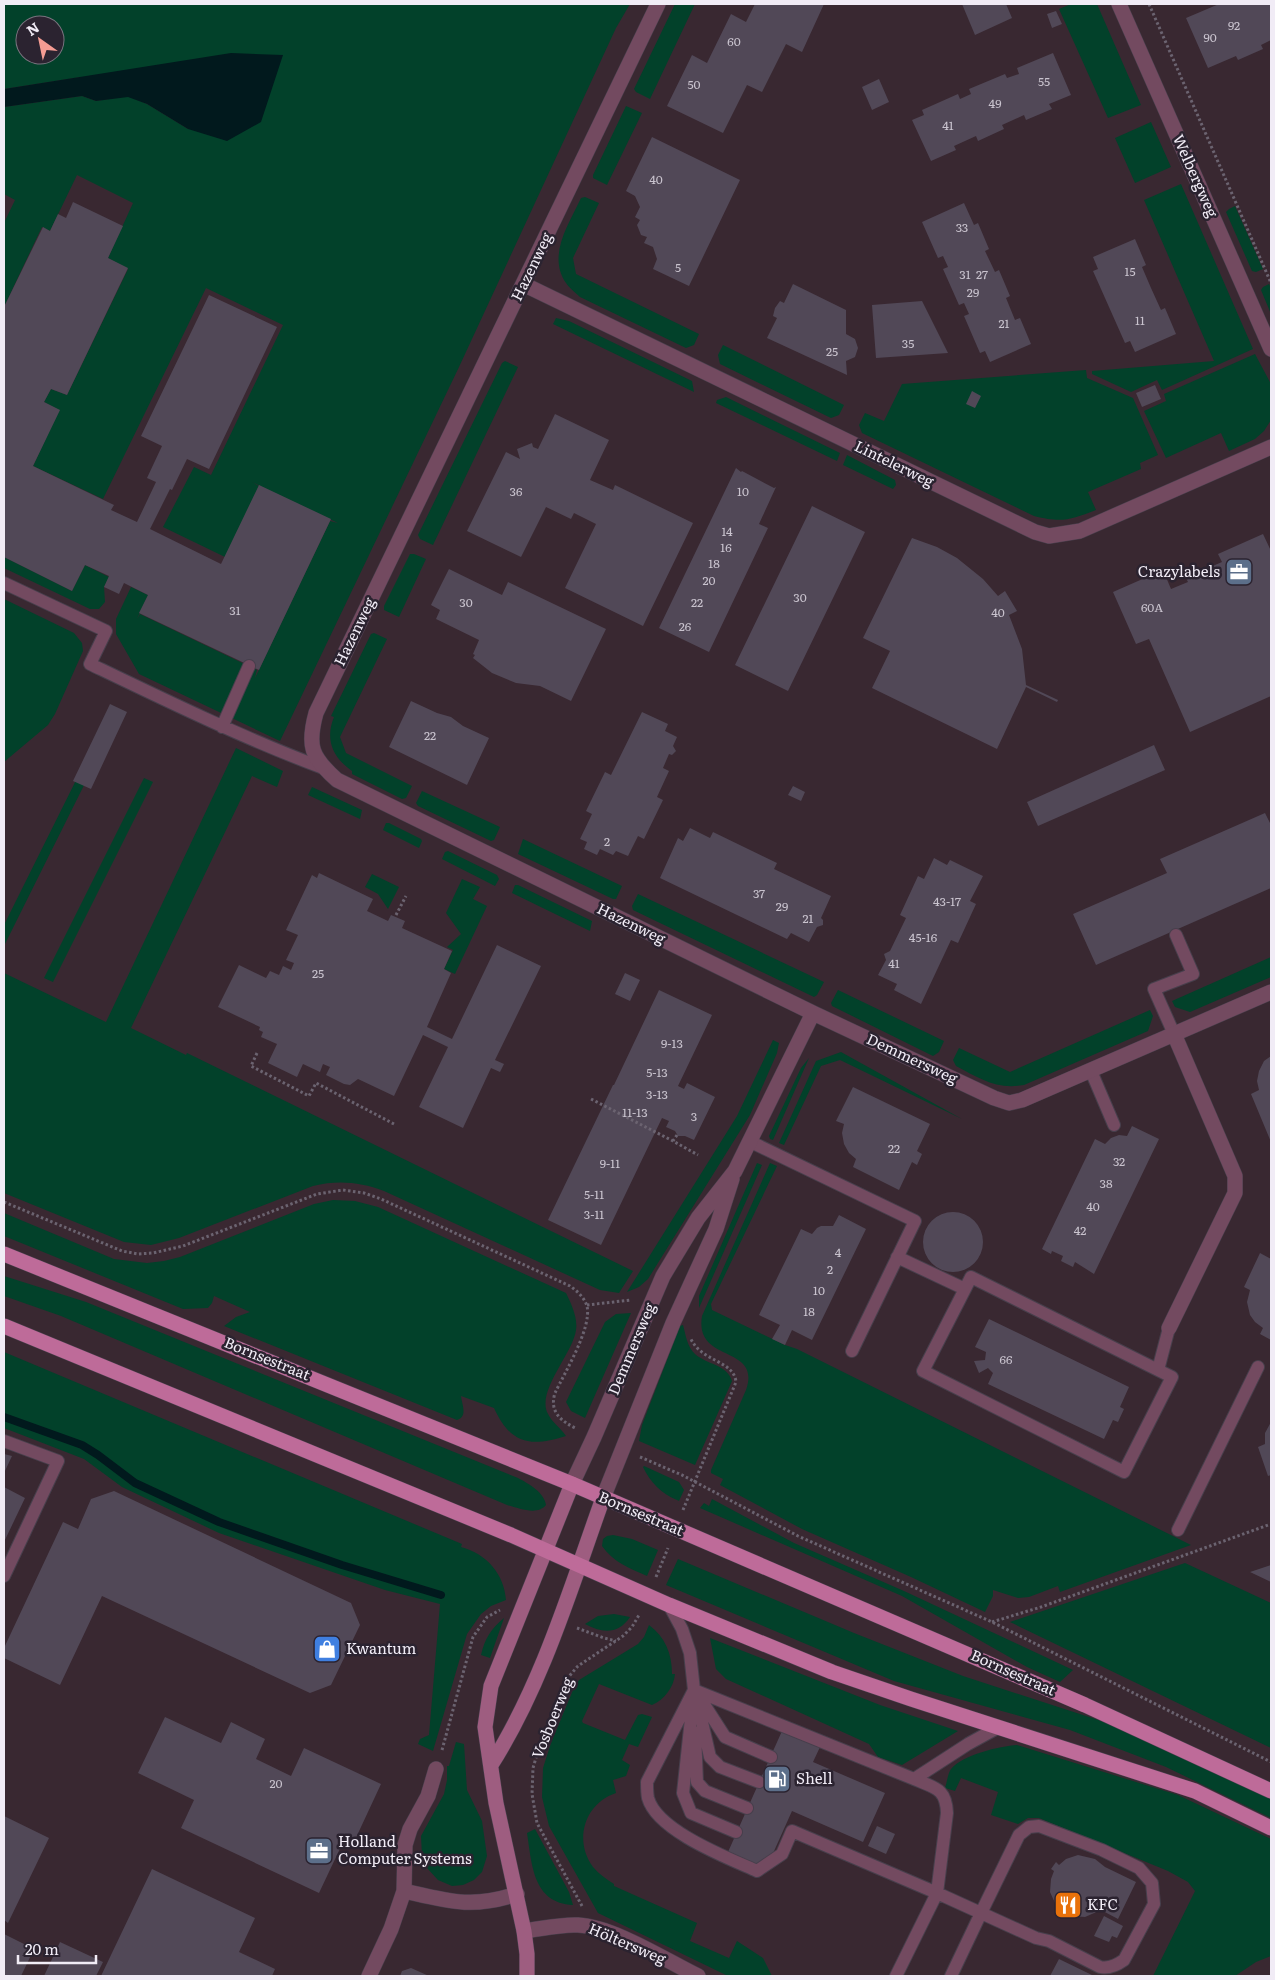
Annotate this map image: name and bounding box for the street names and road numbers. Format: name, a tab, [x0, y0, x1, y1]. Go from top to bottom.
street label: Welbergweg	[1168, 130, 1225, 221]
street label: Hazenweg	[504, 228, 557, 305]
street label: Lintelerweg	[851, 433, 939, 492]
street label: Hazenweg	[327, 593, 380, 670]
street label: Hazenweg	[593, 896, 670, 949]
street label: Demmersweg	[863, 1026, 963, 1089]
street label: Demmersweg	[601, 1298, 661, 1398]
street label: Bornsestraat	[221, 1330, 314, 1385]
street label: Bornsestraat	[595, 1484, 688, 1541]
street label: Bornsestraat	[967, 1643, 1060, 1701]
street label: Vosboerweg	[525, 1673, 579, 1762]
street label: Höltersweg	[585, 1916, 670, 1970]

